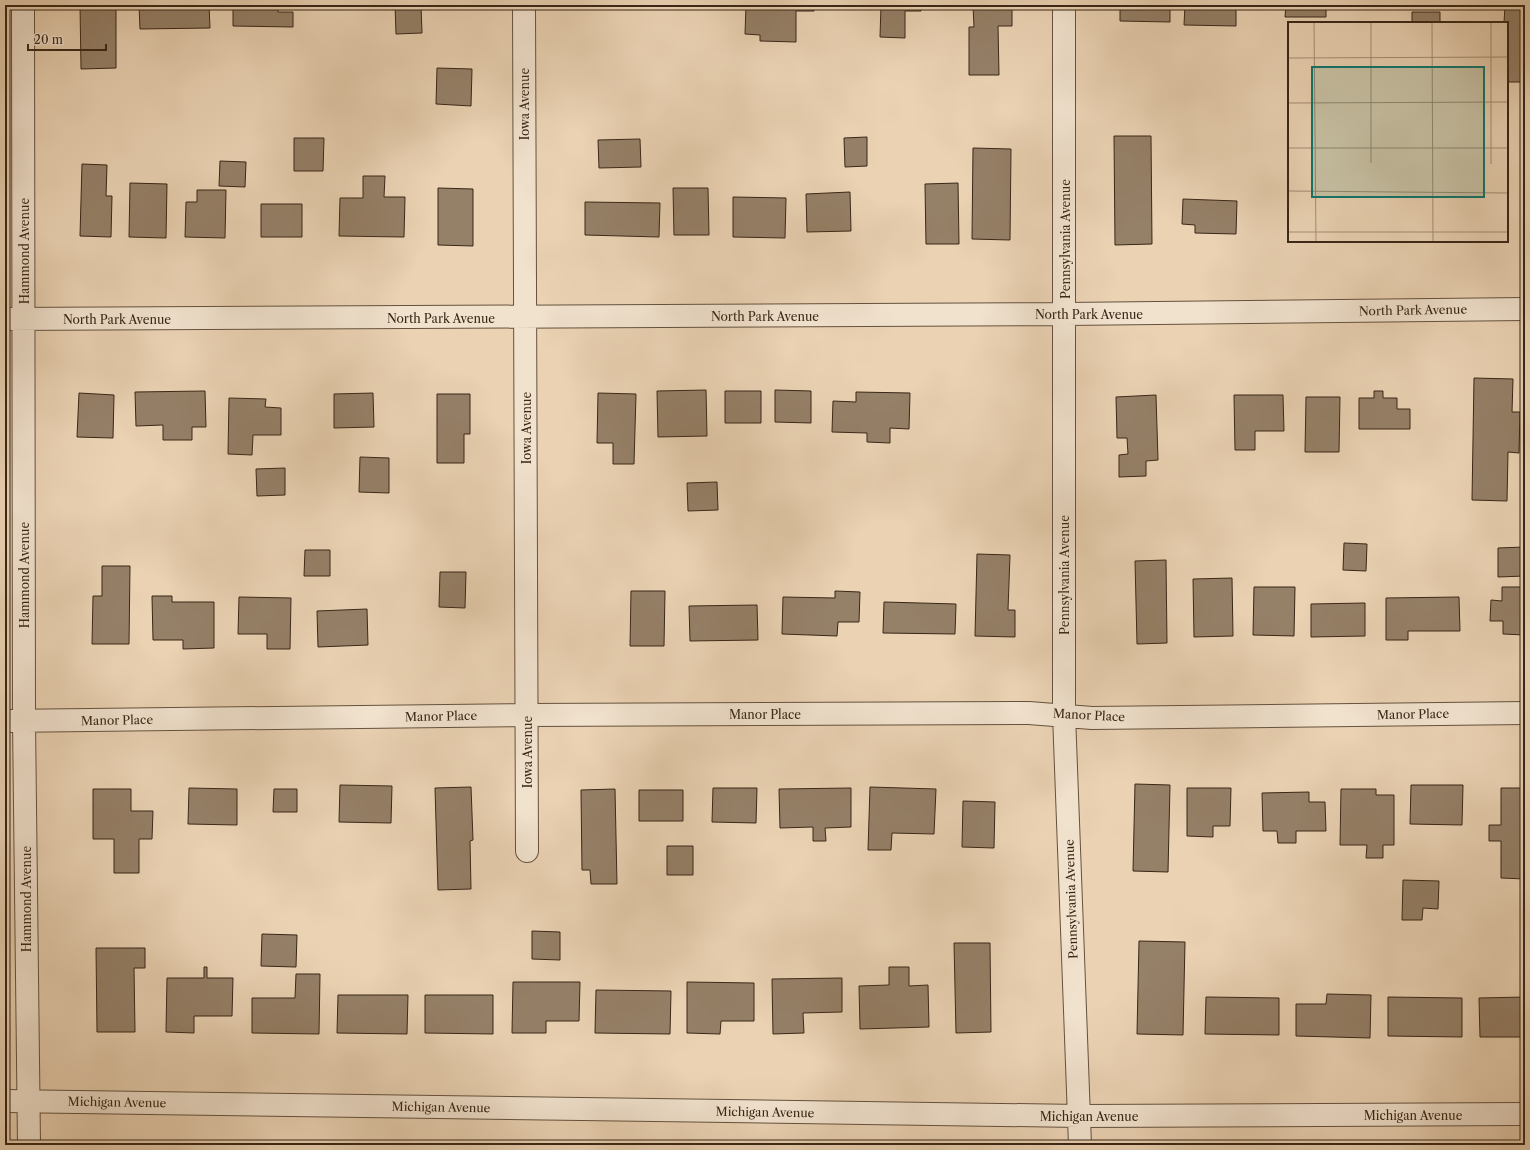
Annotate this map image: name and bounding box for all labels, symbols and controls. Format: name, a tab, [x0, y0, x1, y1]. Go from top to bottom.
inset map	[1288, 22, 1508, 242]
scale bar	[28, 26, 106, 52]
text: 20 m	[34, 32, 63, 47]
street label: Iowa Avenue	[517, 68, 532, 140]
street label: Pennsylvania Avenue	[1058, 179, 1073, 299]
street label: Hammond Avenue	[17, 198, 32, 304]
street label: North Park Avenue	[1359, 302, 1467, 318]
street label: North Park Avenue	[1035, 307, 1143, 322]
street label: North Park Avenue	[711, 309, 819, 324]
street label: North Park Avenue	[387, 311, 495, 326]
street label: North Park Avenue	[63, 312, 171, 327]
street label: Iowa Avenue	[519, 392, 534, 464]
street label: Pennsylvania Avenue	[1057, 515, 1072, 635]
street label: Hammond Avenue	[17, 522, 32, 628]
street label: Manor Place	[1053, 706, 1126, 724]
street label: Manor Place	[1377, 706, 1449, 722]
street label: Manor Place	[729, 707, 801, 722]
street label: Manor Place	[405, 708, 477, 724]
street label: Manor Place	[81, 712, 153, 728]
street label: Iowa Avenue	[520, 716, 535, 788]
street label: Pennsylvania Avenue	[1061, 839, 1081, 959]
street label: Hammond Avenue	[19, 846, 34, 952]
street label: Michigan Avenue	[68, 1094, 167, 1110]
street label: Michigan Avenue	[392, 1099, 491, 1115]
street label: Michigan Avenue	[716, 1104, 815, 1120]
street label: Michigan Avenue	[1364, 1108, 1463, 1123]
street label: Michigan Avenue	[1040, 1109, 1139, 1124]

